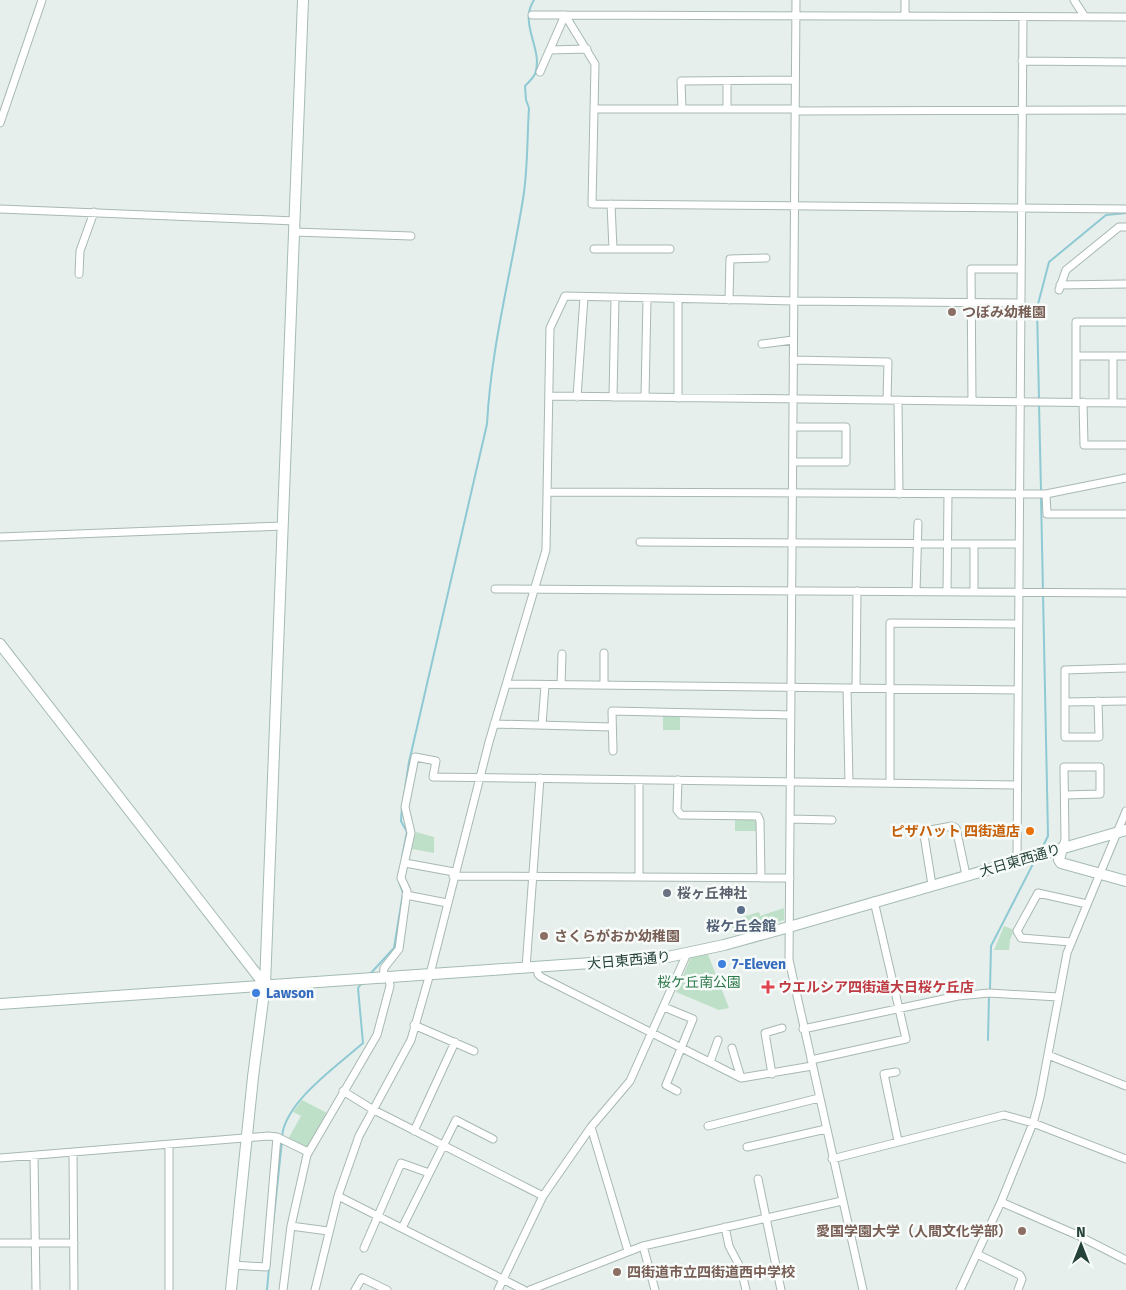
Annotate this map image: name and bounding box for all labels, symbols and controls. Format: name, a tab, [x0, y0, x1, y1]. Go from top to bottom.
place label: つぼみ幼稚園	[962, 304, 1046, 321]
marker: つぼみ幼稚園	[946, 306, 958, 318]
place label: ピザハット 四街道店	[891, 823, 1020, 840]
marker: ピザハット 四街道店	[1024, 825, 1036, 837]
street label: 大日東西通り	[977, 841, 1063, 880]
place label: 桜ヶ丘神社	[677, 885, 747, 902]
marker: 桜ヶ丘神社	[661, 887, 673, 899]
marker: 桜ケ丘会館	[735, 904, 747, 916]
place label: 桜ケ丘会館	[706, 918, 776, 935]
place label: さくらがおか幼稚園	[554, 928, 680, 945]
marker: さくらがおか幼稚園	[538, 930, 550, 942]
street label: 大日東西通り	[586, 948, 672, 973]
place label: 7-Eleven	[732, 956, 786, 973]
marker: 7-Eleven	[716, 958, 728, 970]
park label: 桜ケ丘南公園	[657, 974, 741, 991]
place label: ウエルシア四街道大日桜ケ丘店	[778, 979, 974, 996]
marker: ウエルシア四街道大日桜ケ丘店	[762, 981, 774, 993]
place label: Lawson	[266, 985, 314, 1002]
marker: Lawson	[250, 987, 262, 999]
north arrow	[1056, 1220, 1106, 1270]
place label: 愛国学園大学（人間文化学部）	[816, 1223, 1012, 1240]
text: N	[1076, 1224, 1086, 1241]
marker: 愛国学園大学（人間文化学部）	[1016, 1225, 1028, 1237]
place label: 四街道市立四街道西中学校	[627, 1264, 795, 1281]
marker: 四街道市立四街道西中学校	[611, 1266, 623, 1278]

